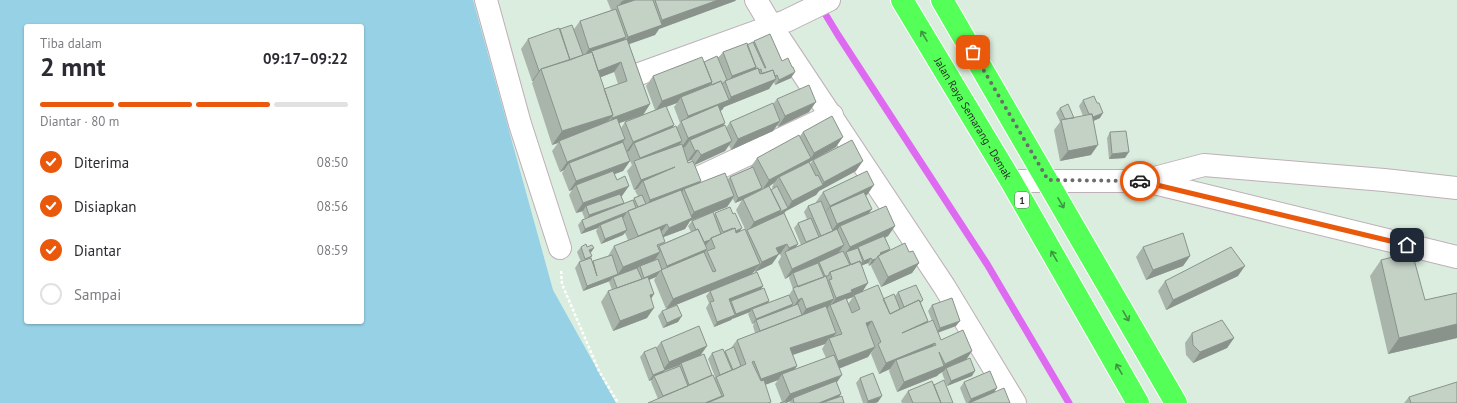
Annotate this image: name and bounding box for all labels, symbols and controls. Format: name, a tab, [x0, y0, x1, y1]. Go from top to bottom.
one-way arrow	[919, 30, 927, 42]
text: Tiba dalam	[40, 35, 102, 52]
pin	[956, 35, 990, 69]
icon: bag	[962, 41, 984, 63]
text: 09:17–09:22	[263, 49, 348, 68]
text: 2 mnt	[40, 50, 106, 83]
street label: Jalan Raya Semarang - Demak	[931, 54, 1016, 182]
text: Diantar · 80 m	[40, 113, 119, 130]
icon: check	[40, 151, 62, 173]
text: Diterima	[74, 153, 129, 172]
text: 08:50	[317, 154, 348, 171]
courier	[1120, 161, 1160, 201]
icon: car	[1129, 170, 1151, 192]
road number: 1	[1015, 192, 1029, 208]
icon: check	[40, 195, 62, 217]
text: Disiapkan	[74, 197, 137, 216]
one-way arrow	[1058, 197, 1066, 209]
text: 08:56	[317, 198, 348, 215]
pin	[1390, 228, 1424, 262]
icon: home	[1396, 234, 1418, 256]
icon: check	[40, 239, 62, 261]
text: Diantar	[74, 241, 121, 260]
text: 08:59	[317, 242, 348, 259]
one-way arrow	[1050, 250, 1058, 262]
text: Sampai	[74, 285, 121, 304]
one-way arrow	[1122, 310, 1130, 322]
one-way arrow	[1114, 363, 1122, 375]

